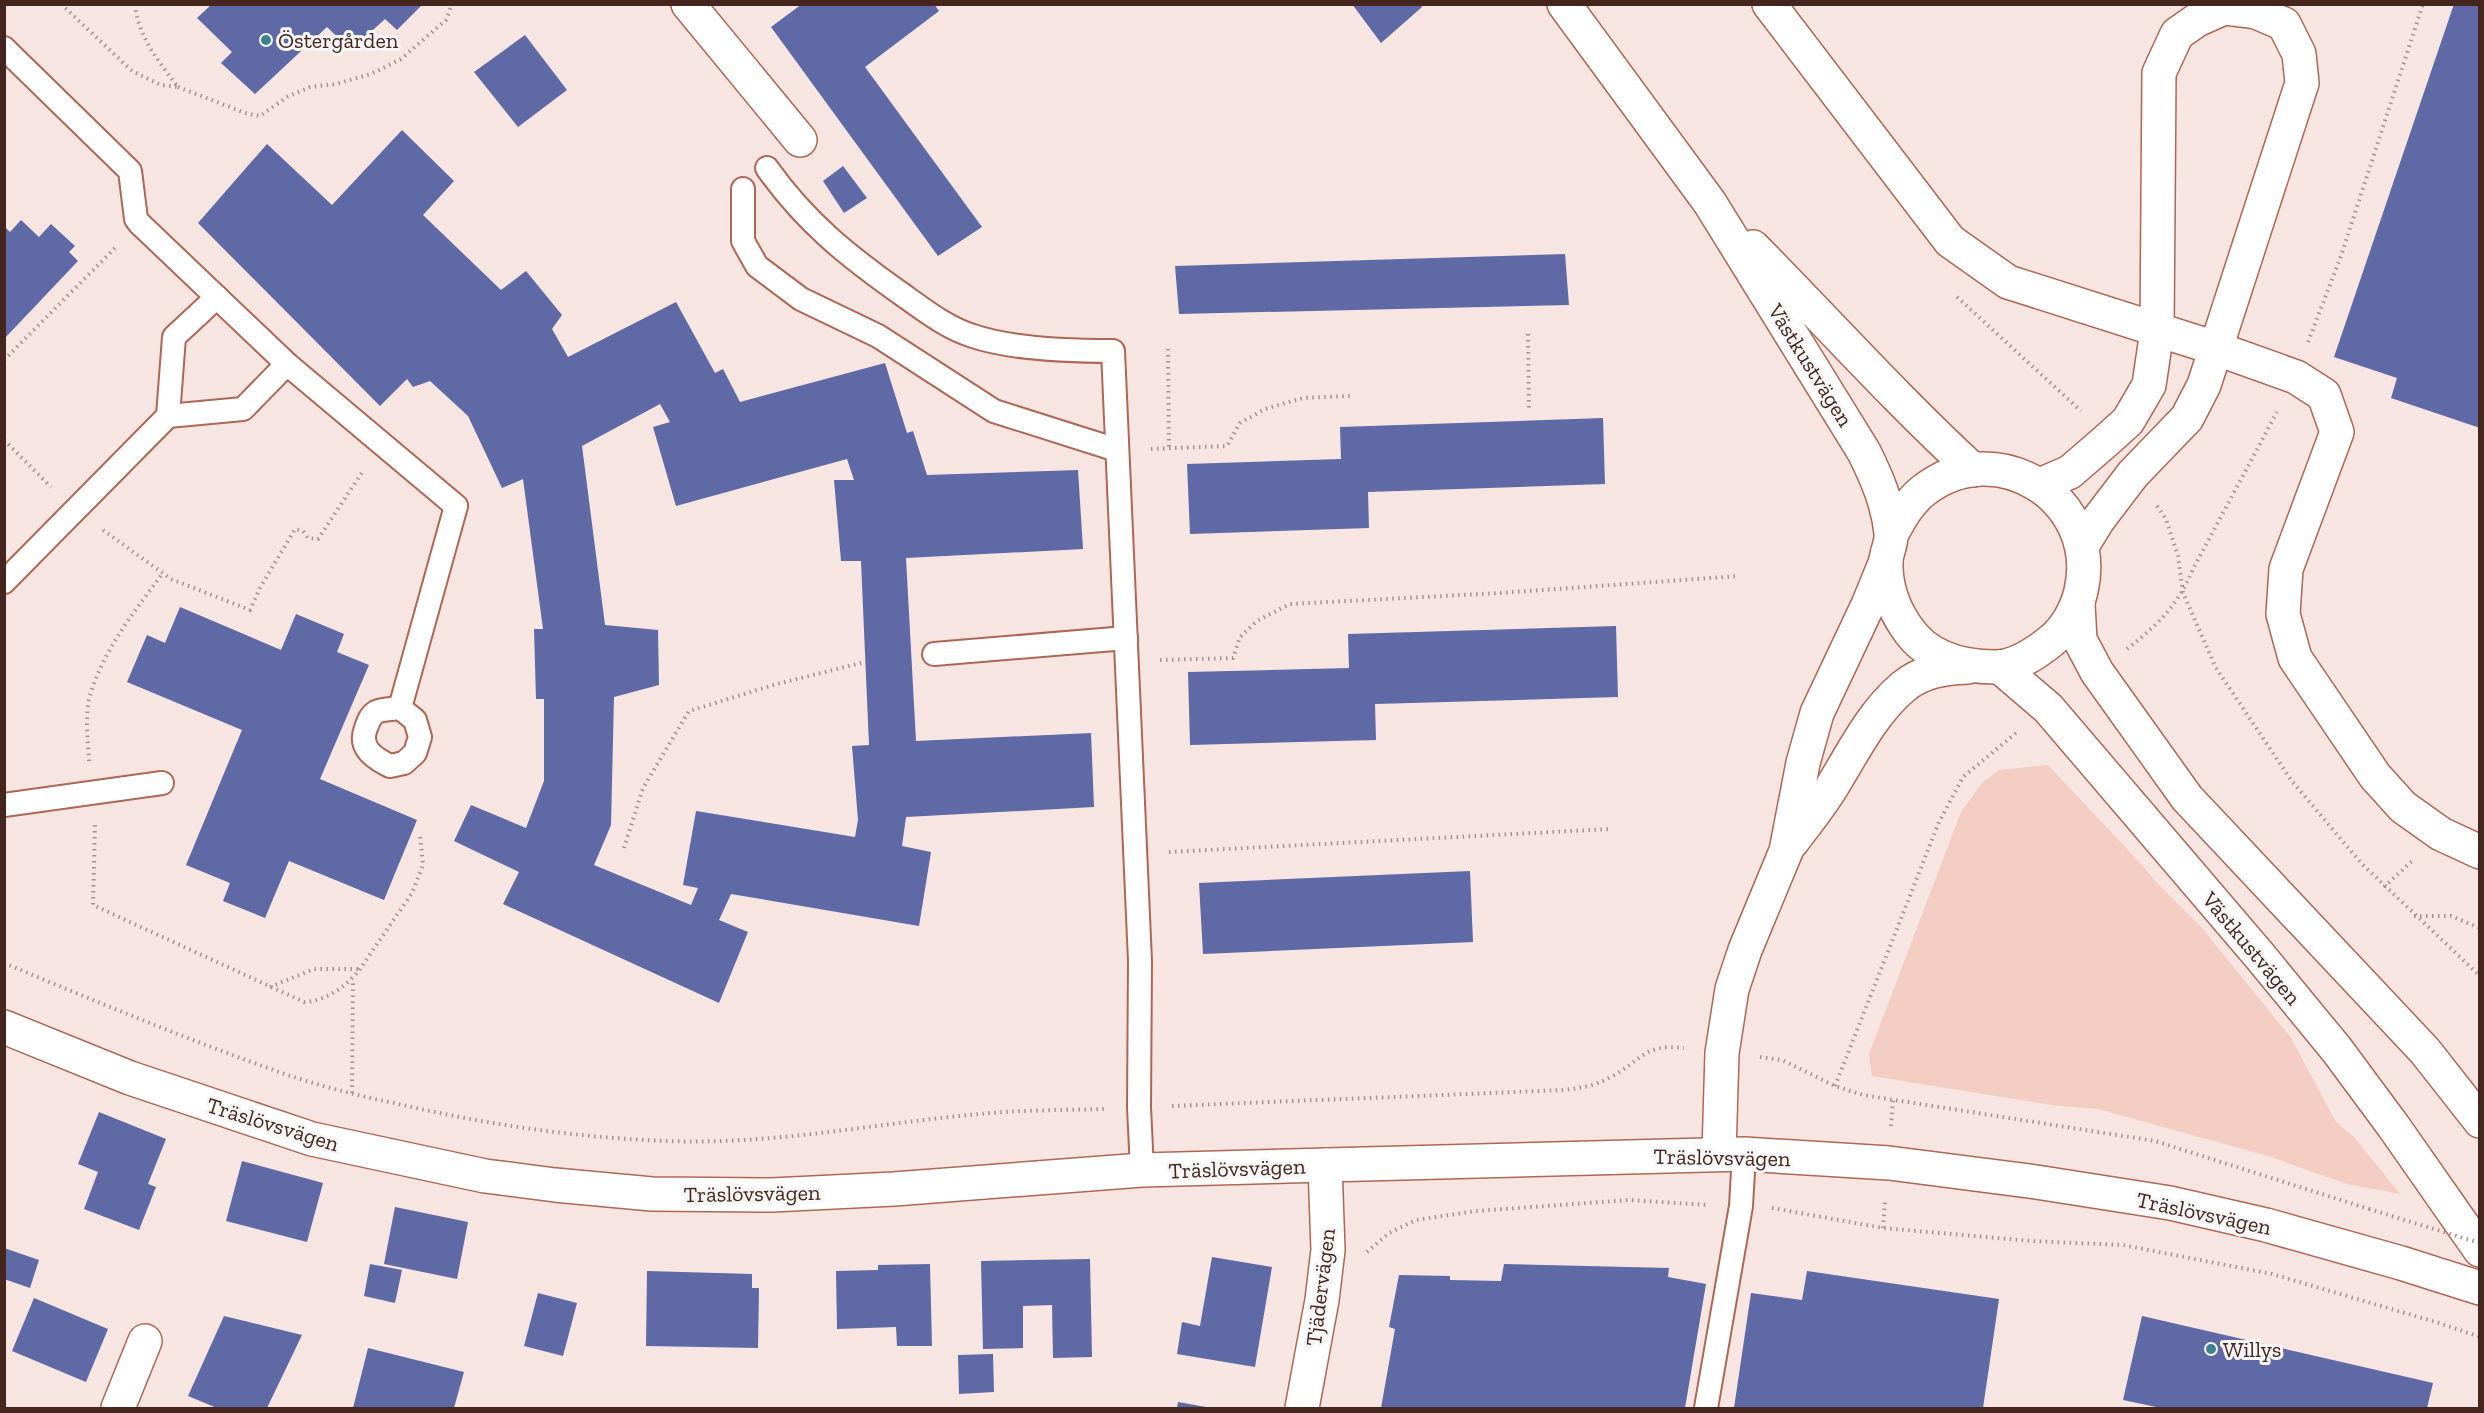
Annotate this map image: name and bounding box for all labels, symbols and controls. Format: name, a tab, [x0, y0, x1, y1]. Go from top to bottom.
place label: Östergården	[278, 27, 399, 54]
marker: Östergården	[259, 33, 273, 47]
street label: Västkustvägen	[1762, 298, 1859, 432]
street label: Västkustvägen	[2196, 885, 2307, 1011]
street label: Träslövsvägen	[203, 1092, 343, 1158]
street label: Träslövsvägen	[1653, 1143, 1791, 1172]
street label: Träslövsvägen	[1168, 1153, 1306, 1184]
street label: Träslövsvägen	[683, 1179, 821, 1208]
street label: Träslövsvägen	[2134, 1186, 2274, 1241]
street label: Tjädervägen	[1300, 1226, 1341, 1347]
place label: Willys	[2223, 1336, 2281, 1363]
marker: Willys	[2204, 1342, 2218, 1356]

